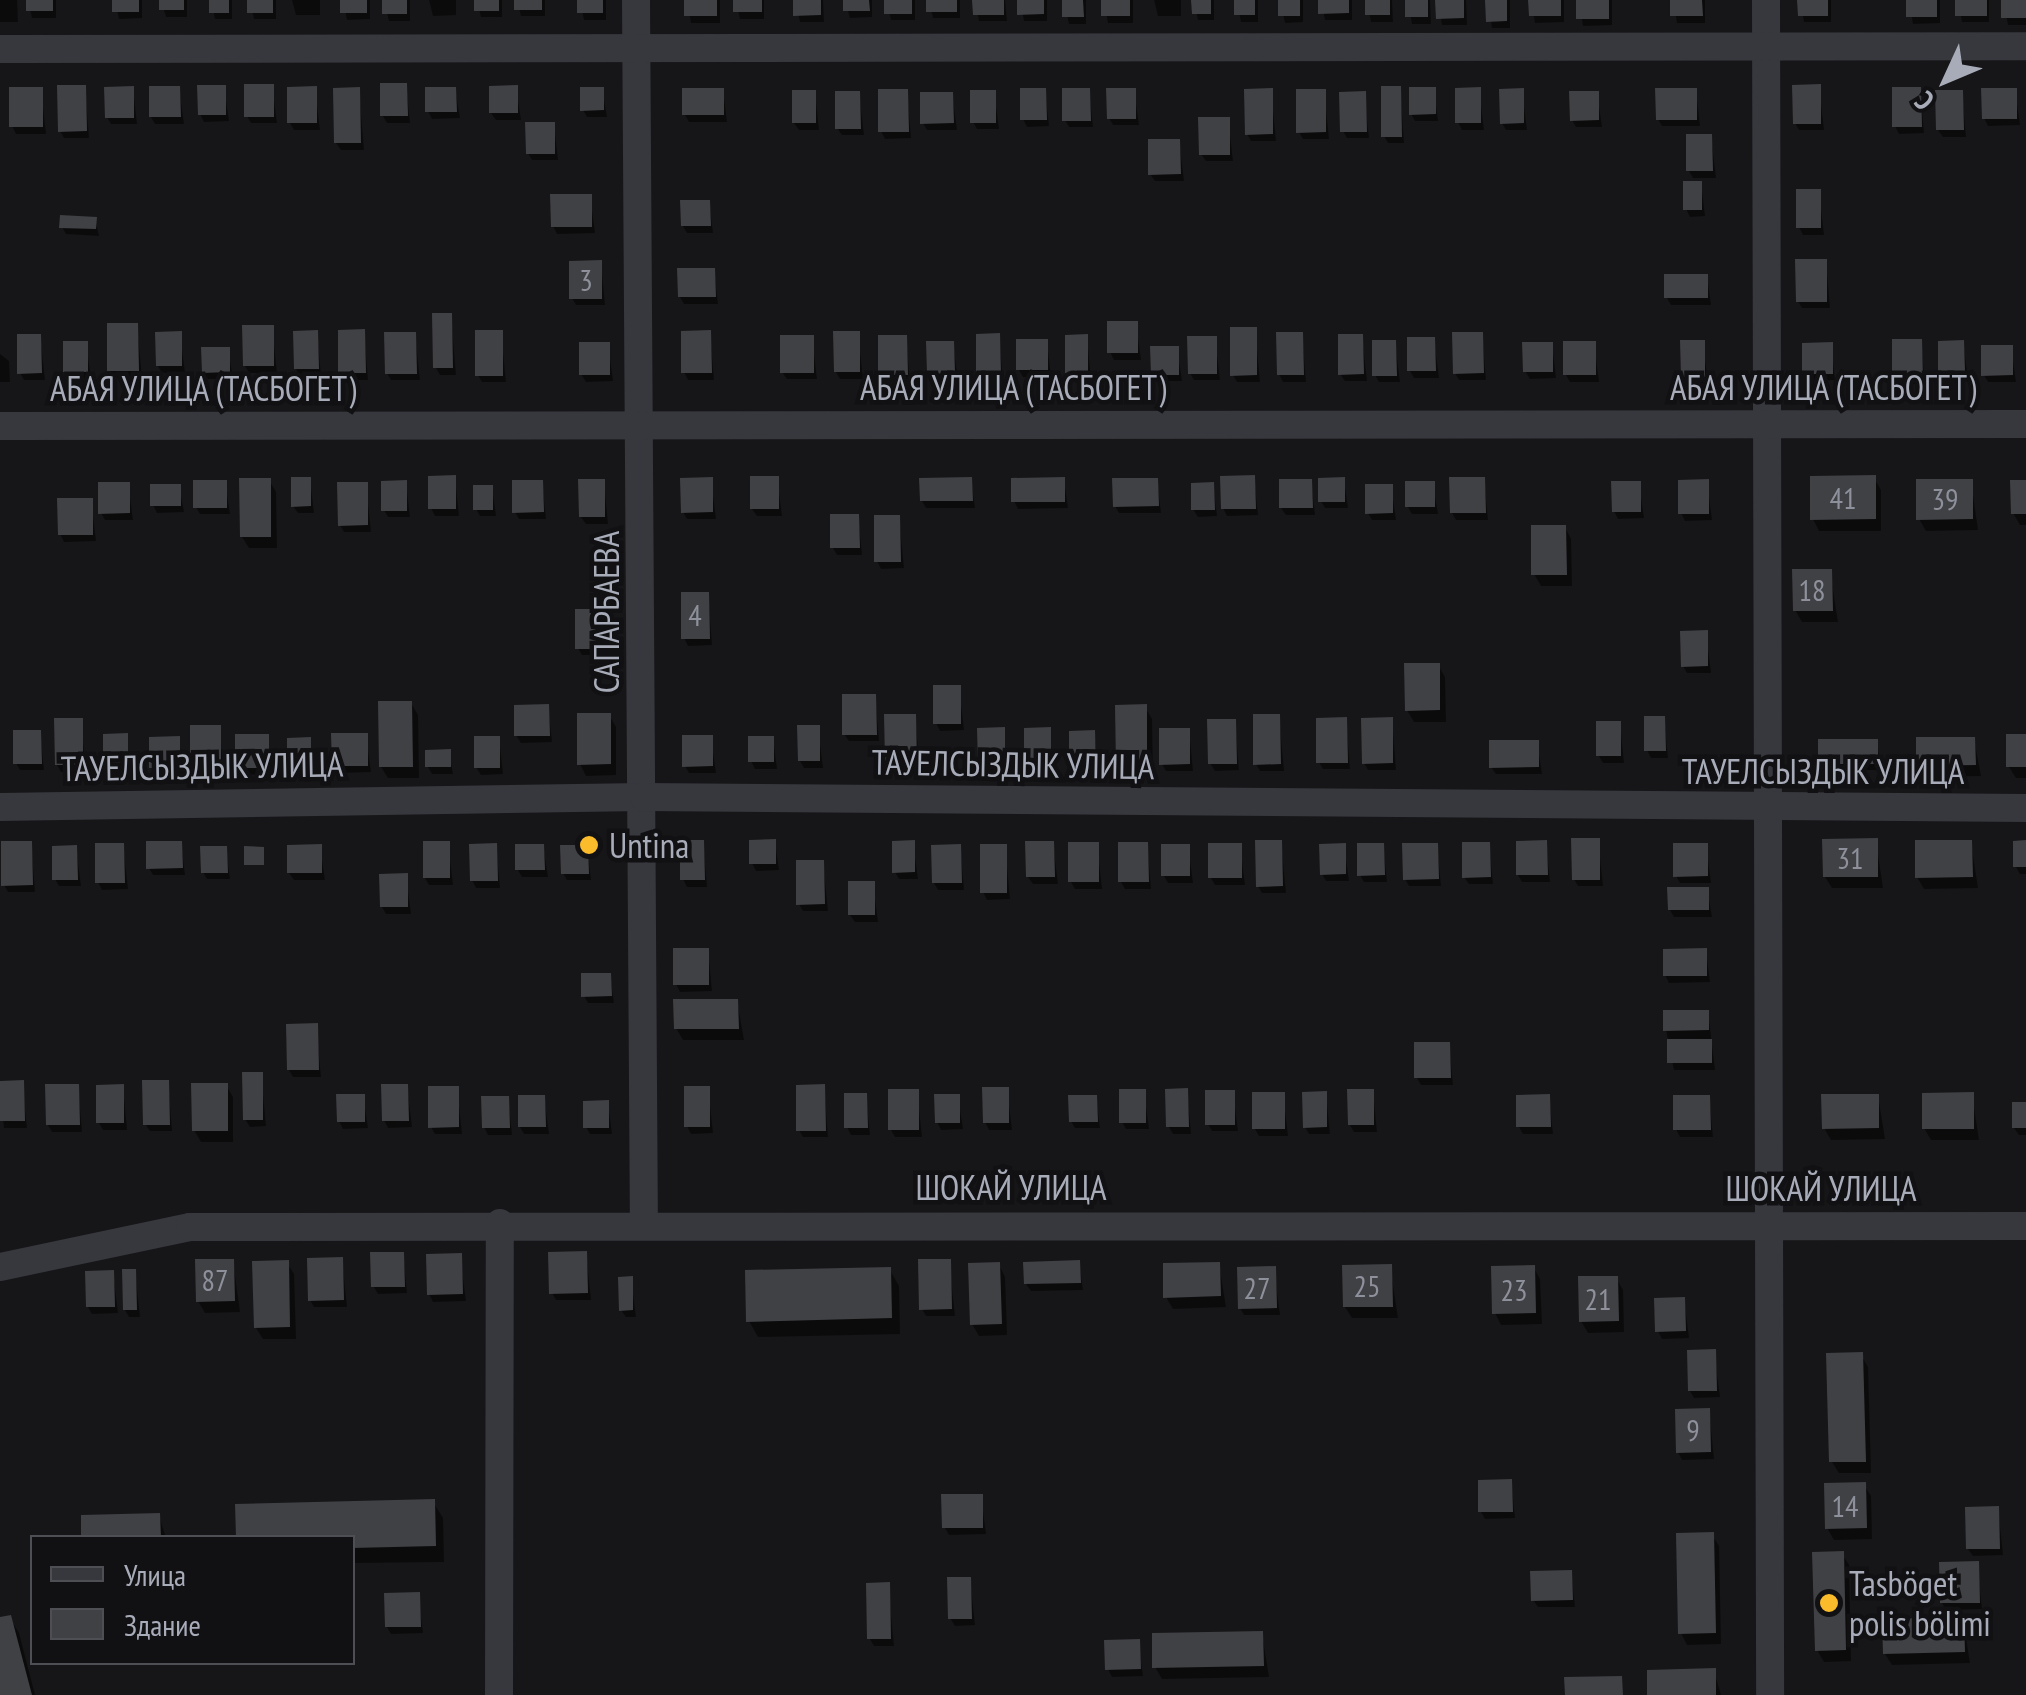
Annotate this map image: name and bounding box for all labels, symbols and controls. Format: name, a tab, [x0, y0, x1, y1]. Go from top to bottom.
north arrow	[1896, 30, 1996, 130]
text: С	[1906, 84, 1942, 119]
house number: 3	[579, 262, 593, 298]
street label: АБАЯ УЛИЦА (ТАСБОГЕТ)	[859, 366, 1167, 408]
street label: АБАЯ УЛИЦА (ТАСБОГЕТ)	[1669, 366, 1977, 408]
street label: АБАЯ УЛИЦА (ТАСБОГЕТ)	[49, 367, 357, 409]
house number: 41	[1830, 480, 1856, 516]
house number: 39	[1932, 481, 1958, 517]
street label: САПАРБАЕВА	[585, 531, 627, 693]
house number: 18	[1799, 572, 1825, 608]
house number: 4	[688, 597, 702, 633]
street label: ТАУЕЛСЫЗДЫК УЛИЦА	[871, 741, 1155, 787]
street label: ТАУЕЛСЫЗДЫК УЛИЦА	[60, 743, 344, 789]
street label: ТАУЕЛСЫЗДЫК УЛИЦА	[1681, 750, 1965, 792]
place label: Untina	[609, 824, 689, 866]
marker: Untina	[578, 834, 600, 856]
house number: 31	[1837, 840, 1863, 876]
street label: ШОКАЙ УЛИЦА	[915, 1166, 1107, 1208]
street label: ШОКАЙ УЛИЦА	[1725, 1167, 1917, 1209]
house number: 87	[202, 1262, 228, 1298]
house number: 25	[1354, 1268, 1380, 1304]
house number: 27	[1244, 1270, 1270, 1306]
house number: 23	[1501, 1272, 1527, 1308]
house number: 21	[1585, 1281, 1611, 1317]
house number: 9	[1686, 1412, 1700, 1448]
house number: 14	[1832, 1488, 1858, 1524]
legend	[30, 1535, 355, 1665]
text: Улица	[124, 1555, 186, 1594]
place label: Tasböget polis bölimi	[1849, 1562, 1991, 1644]
marker: Tasböget polis bölimi	[1818, 1592, 1840, 1614]
text: Здание	[124, 1605, 201, 1644]

